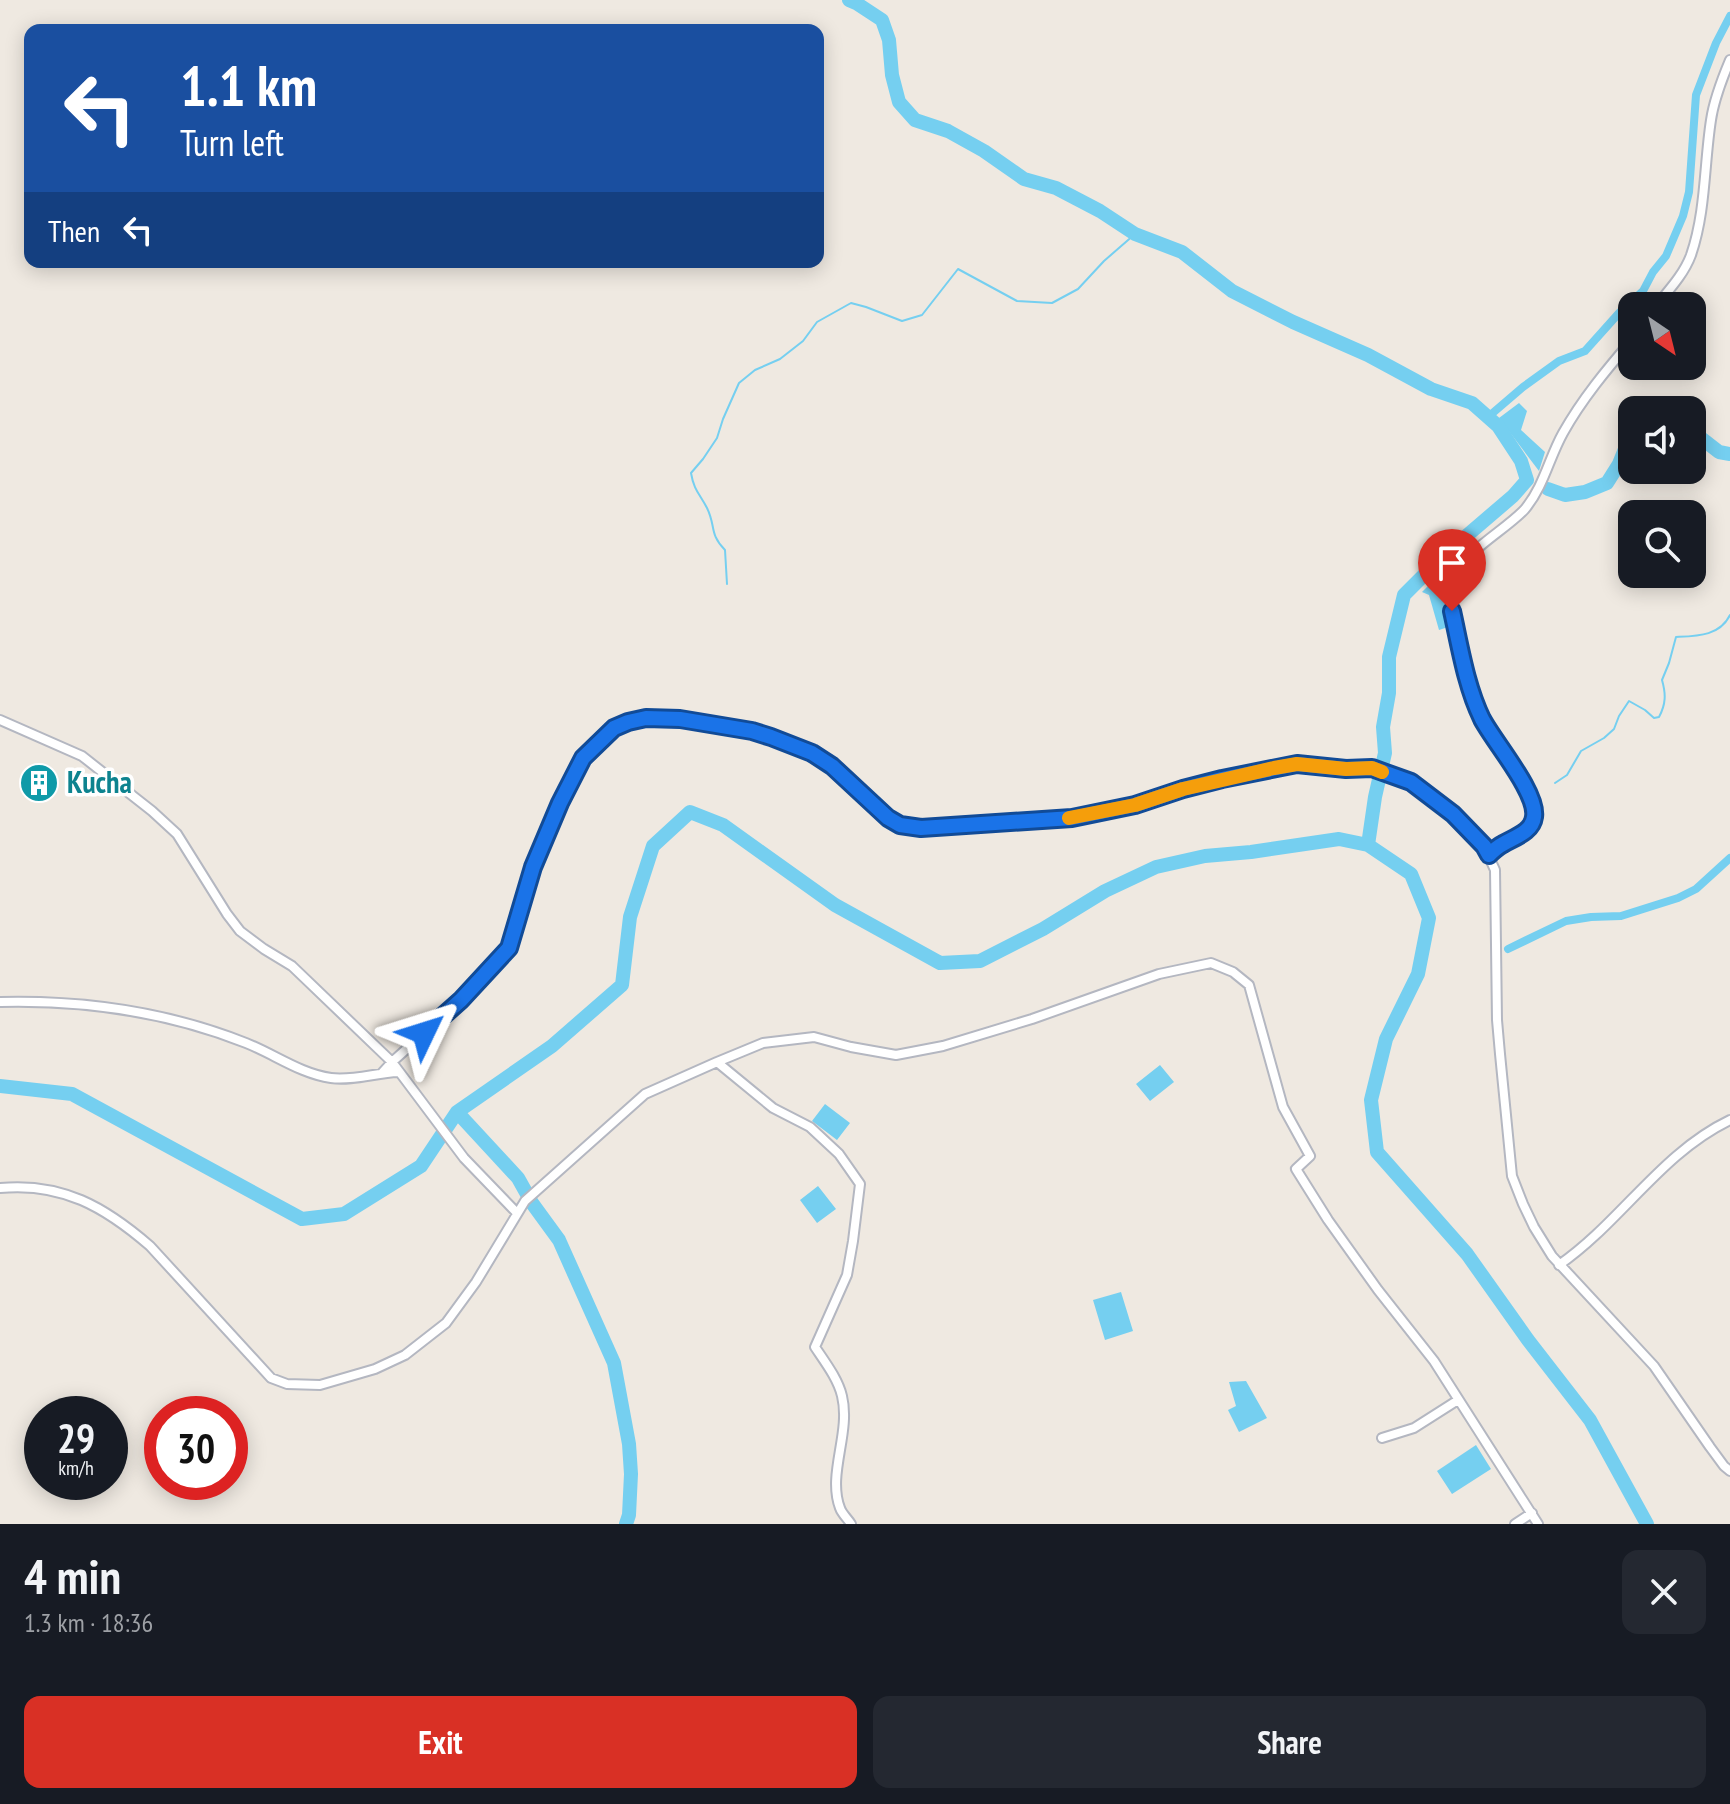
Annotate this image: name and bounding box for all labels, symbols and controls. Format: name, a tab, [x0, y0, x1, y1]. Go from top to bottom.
text: 1.1 km	[180, 49, 317, 121]
icon: left	[48, 56, 152, 160]
text: Turn left	[180, 119, 284, 166]
icon: left	[116, 208, 160, 252]
text: Then	[48, 211, 100, 250]
north arrow	[1618, 292, 1706, 380]
map controls	[1618, 292, 1706, 588]
button: sound	[1618, 396, 1706, 484]
button: search	[1618, 500, 1706, 588]
pin	[1418, 529, 1486, 611]
icon: arrive	[1430, 541, 1474, 585]
building icon: Kucha	[18, 762, 60, 804]
place label: Kucha	[67, 762, 132, 801]
position arrow	[382, 991, 466, 1075]
speed limit sign: 30	[144, 1396, 248, 1500]
text: 29	[57, 1412, 95, 1464]
text: km/h	[58, 1455, 94, 1481]
text: 4 min	[24, 1545, 121, 1607]
button: close	[1622, 1550, 1706, 1634]
text: 1.3 km · 18:36	[24, 1606, 153, 1639]
button: Exit	[24, 1696, 857, 1788]
button: Share	[873, 1696, 1706, 1788]

